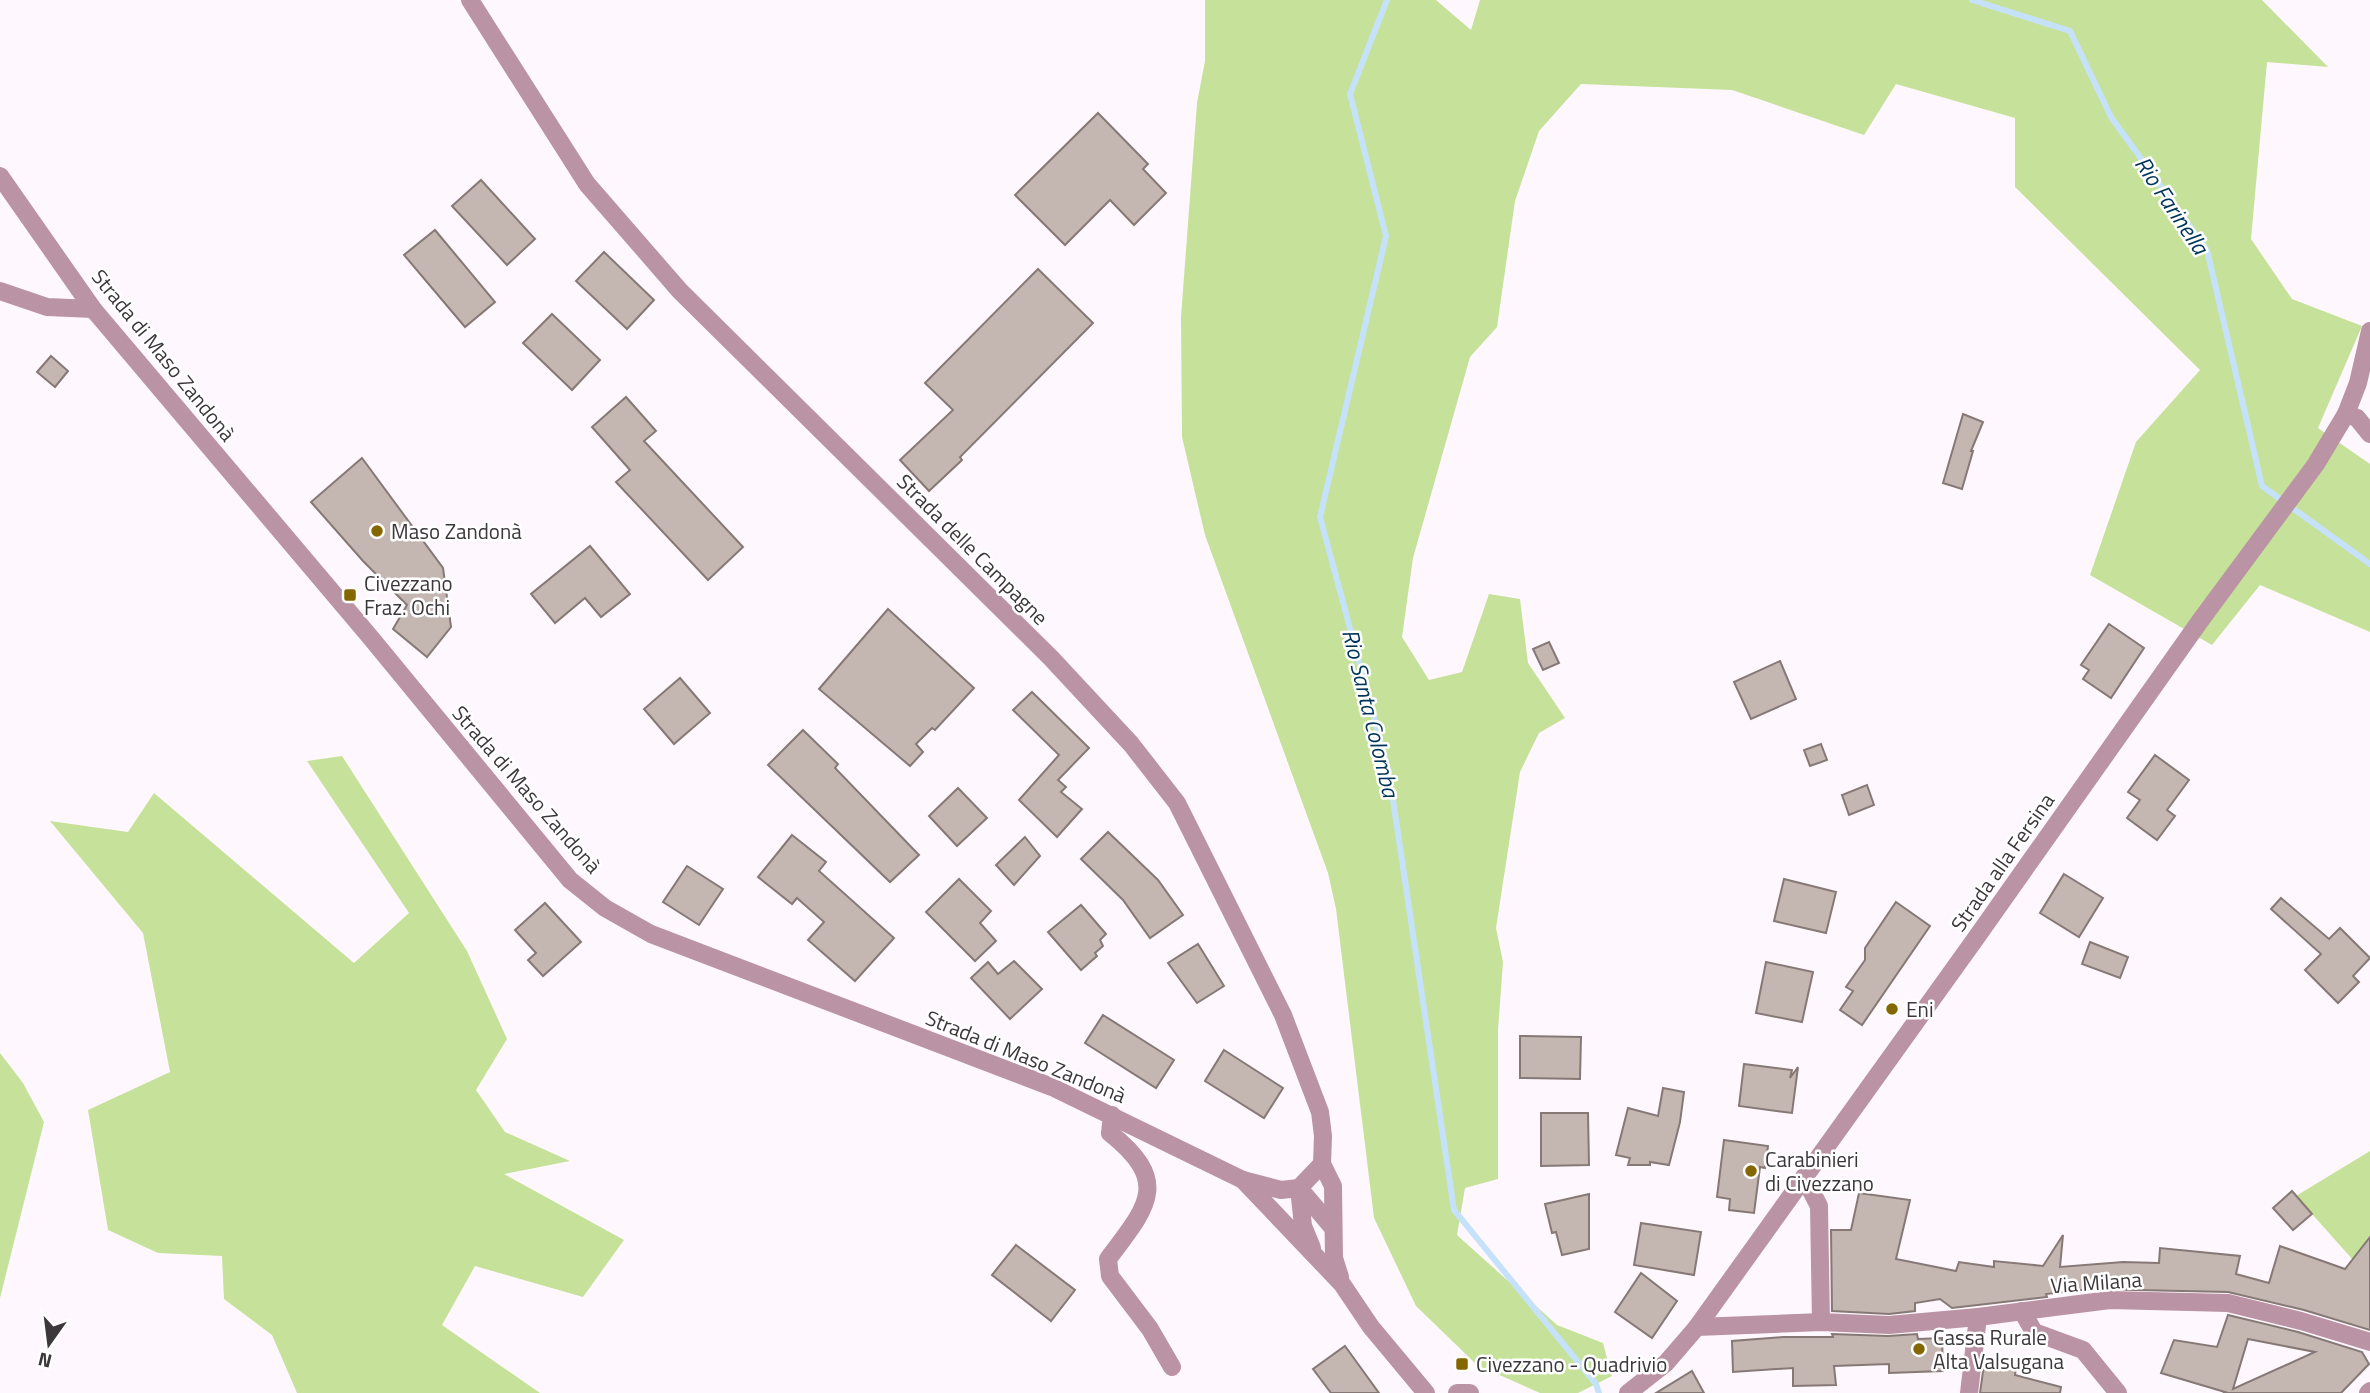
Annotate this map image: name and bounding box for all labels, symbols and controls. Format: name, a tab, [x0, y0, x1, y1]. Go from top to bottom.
water label: Rio Farinella	[2126, 149, 2219, 262]
street label: Strada di Maso Zandonà	[84, 262, 244, 448]
street label: Strada delle Campagne	[890, 466, 1056, 632]
place label: Maso Zandonà	[391, 515, 522, 547]
marker: Maso Zandonà	[369, 523, 385, 539]
place label: Civezzano Fraz. Ochi	[364, 567, 453, 623]
marker: Civezzano Fraz. Ochi	[342, 587, 358, 603]
water label: Rio Santa Colomba	[1333, 625, 1409, 802]
street label: Strada di Maso Zandonà	[445, 698, 609, 880]
street label: Strada alla Fersina	[1942, 786, 2062, 938]
place label: Eni	[1906, 993, 1934, 1025]
street label: Strada di Maso Zandonà	[921, 1001, 1131, 1111]
marker: Eni	[1884, 1001, 1900, 1017]
place label: Carabinieri di Civezzano	[1765, 1143, 1874, 1199]
marker: Carabinieri di Civezzano	[1743, 1163, 1759, 1179]
street label: Via Milana	[2049, 1263, 2143, 1301]
north arrow	[14, 1309, 84, 1379]
place label: Cassa Rurale Alta Valsugana	[1933, 1321, 2064, 1377]
marker: Cassa Rurale Alta Valsugana	[1911, 1341, 1927, 1357]
text: N	[35, 1345, 55, 1377]
place label: Civezzano - Quadrivio	[1476, 1348, 1667, 1380]
marker: Civezzano - Quadrivio	[1454, 1356, 1470, 1372]

